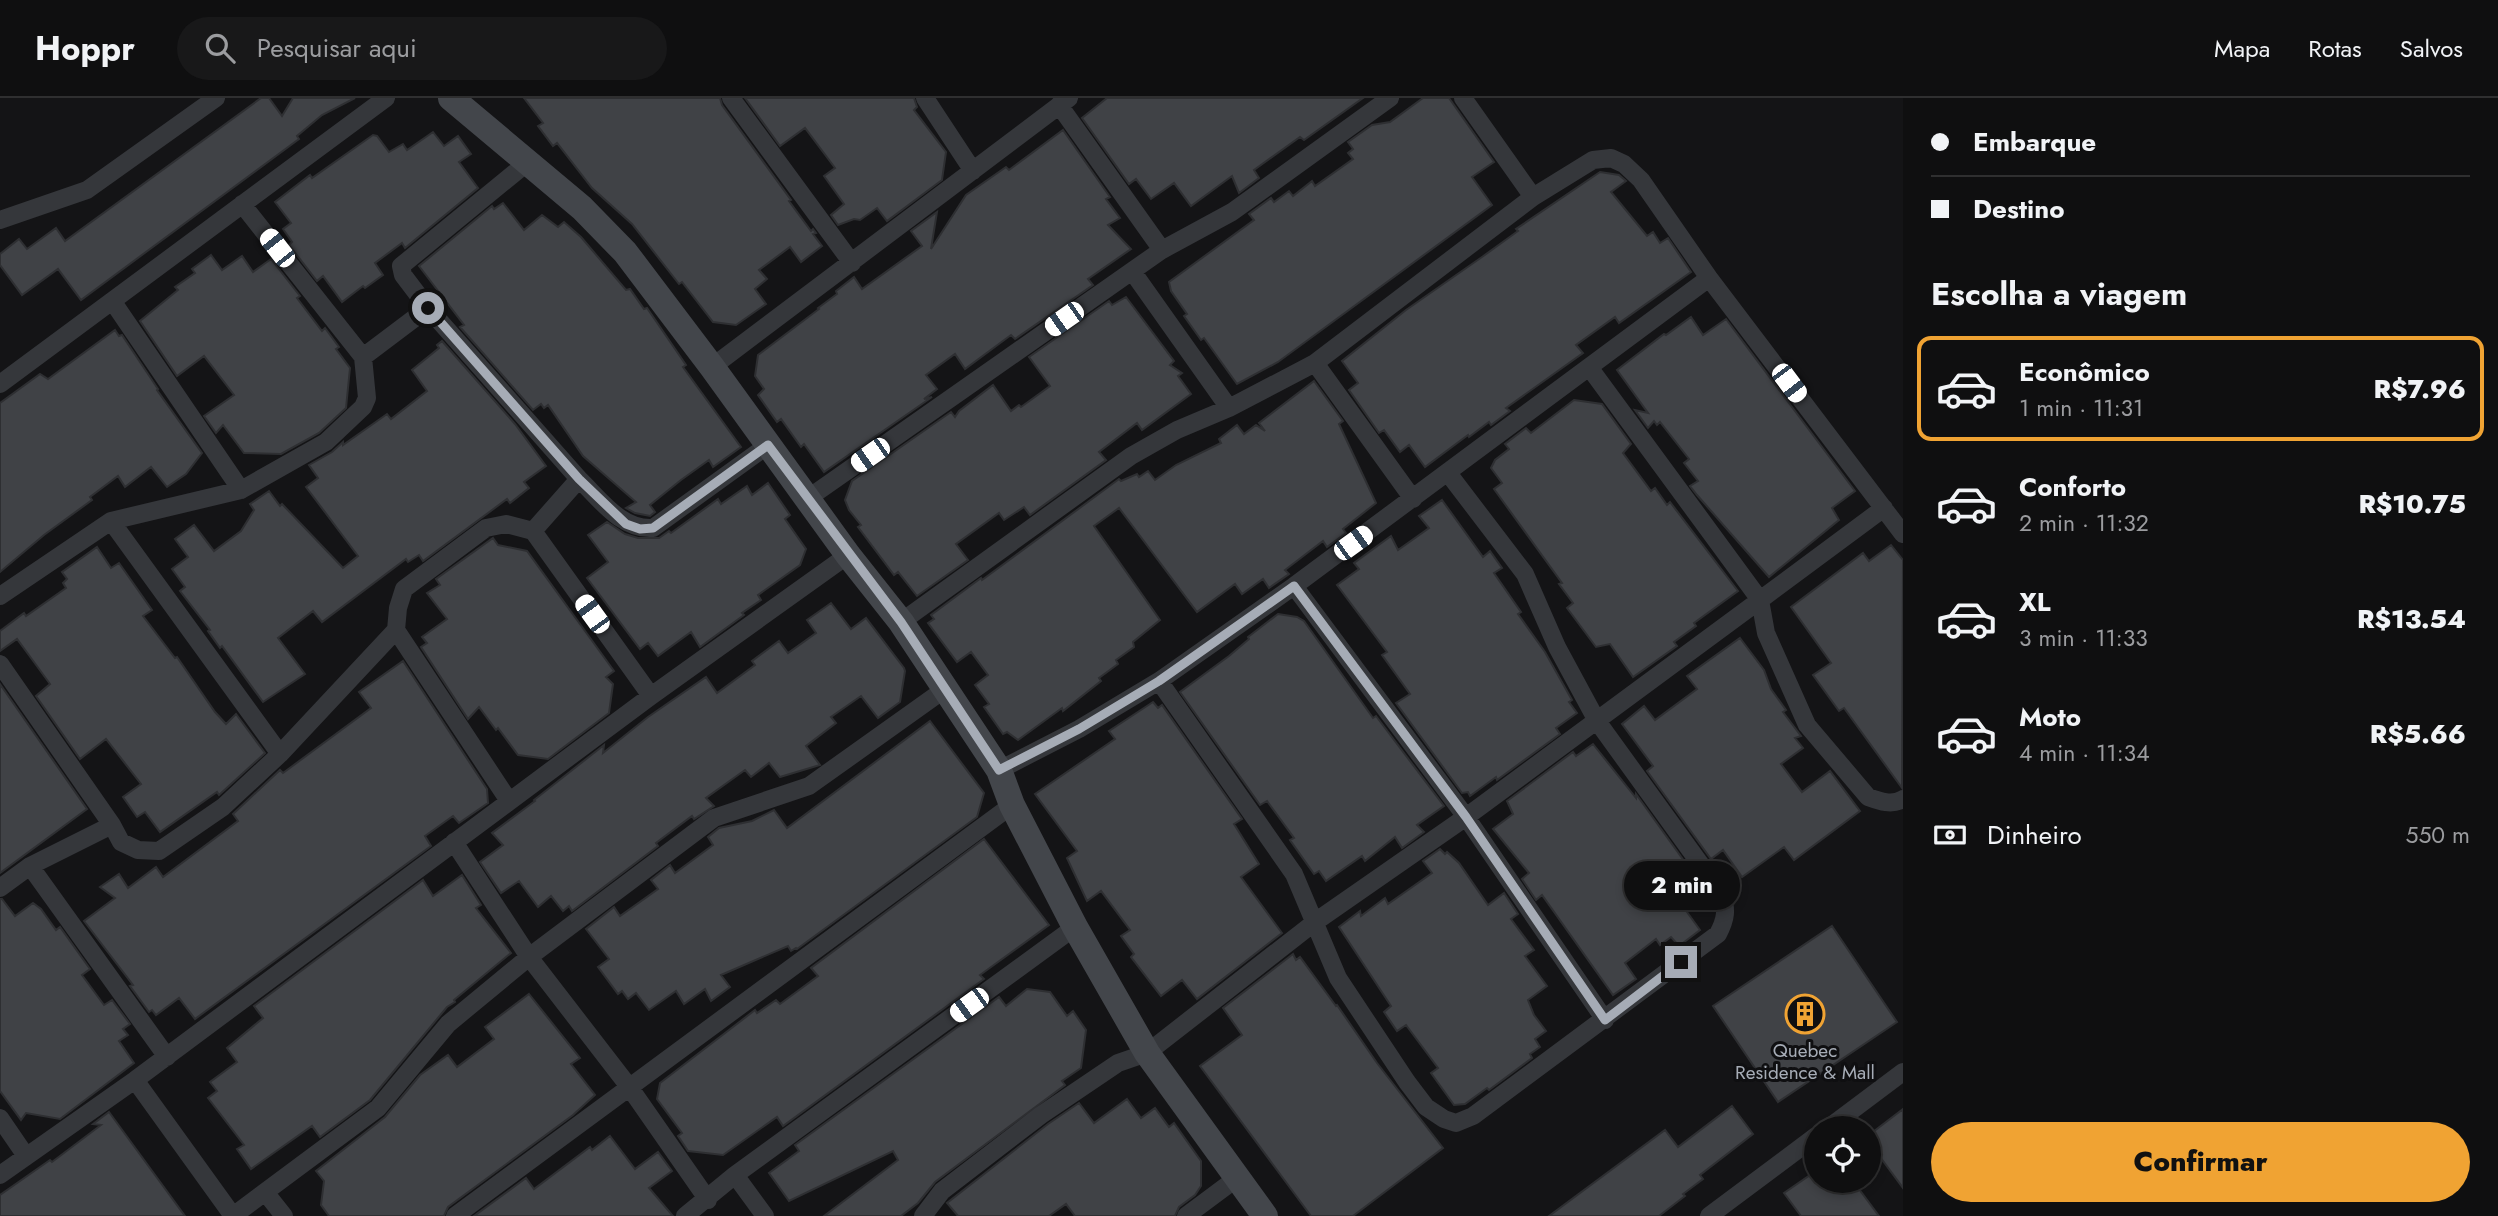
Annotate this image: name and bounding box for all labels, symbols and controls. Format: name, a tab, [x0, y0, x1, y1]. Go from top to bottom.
search box	[177, 17, 667, 80]
text: Hoppr	[35, 25, 135, 72]
icon: search	[201, 29, 239, 67]
text: Pesquisar aqui	[257, 29, 417, 67]
text: Mapa	[2214, 31, 2270, 66]
text: Rotas	[2308, 31, 2362, 66]
text: Salvos	[2400, 31, 2463, 66]
text: Embarque	[1973, 123, 2096, 161]
text: Destino	[1973, 190, 2065, 228]
car	[256, 225, 299, 271]
text: Escolha a viagem	[1931, 271, 2187, 317]
route start	[412, 292, 444, 324]
car	[1041, 298, 1088, 340]
text: Econômico	[2019, 353, 2150, 391]
icon: car	[1935, 357, 1998, 420]
car	[1768, 360, 1811, 406]
text: R$7.96	[2374, 370, 2466, 408]
text: 1 min · 11:31	[2019, 391, 2143, 425]
car	[847, 434, 894, 476]
text: Conforto	[2019, 468, 2126, 506]
icon: car	[1935, 472, 1998, 535]
text: R$10.75	[2358, 485, 2466, 523]
text: 2 min · 11:32	[2019, 506, 2149, 540]
car	[1330, 522, 1377, 564]
text: XL	[2019, 583, 2051, 621]
icon: car	[1935, 587, 1998, 650]
car	[572, 591, 613, 637]
text: R$13.54	[2357, 600, 2466, 638]
text: 3 min · 11:33	[2019, 621, 2148, 655]
text: Moto	[2019, 698, 2081, 736]
icon: car	[1935, 702, 1998, 765]
text: R$5.66	[2370, 715, 2466, 753]
text: 4 min · 11:34	[2019, 736, 2150, 770]
icon: cash	[1931, 816, 1969, 854]
text: Dinheiro	[1987, 816, 2082, 854]
text: 550 m	[2405, 818, 2470, 852]
callout: 2 min	[1623, 860, 1739, 910]
text: 2 min	[1651, 868, 1713, 902]
route end	[1665, 946, 1697, 978]
car	[946, 984, 993, 1026]
building icon: Quebec Residence & Mall	[1784, 993, 1826, 1035]
place label: Quebec Residence & Mall	[1735, 1037, 1875, 1086]
map controls	[1804, 1116, 1881, 1193]
button: locate	[1804, 1116, 1881, 1193]
button: Confirmar	[1931, 1122, 2470, 1202]

